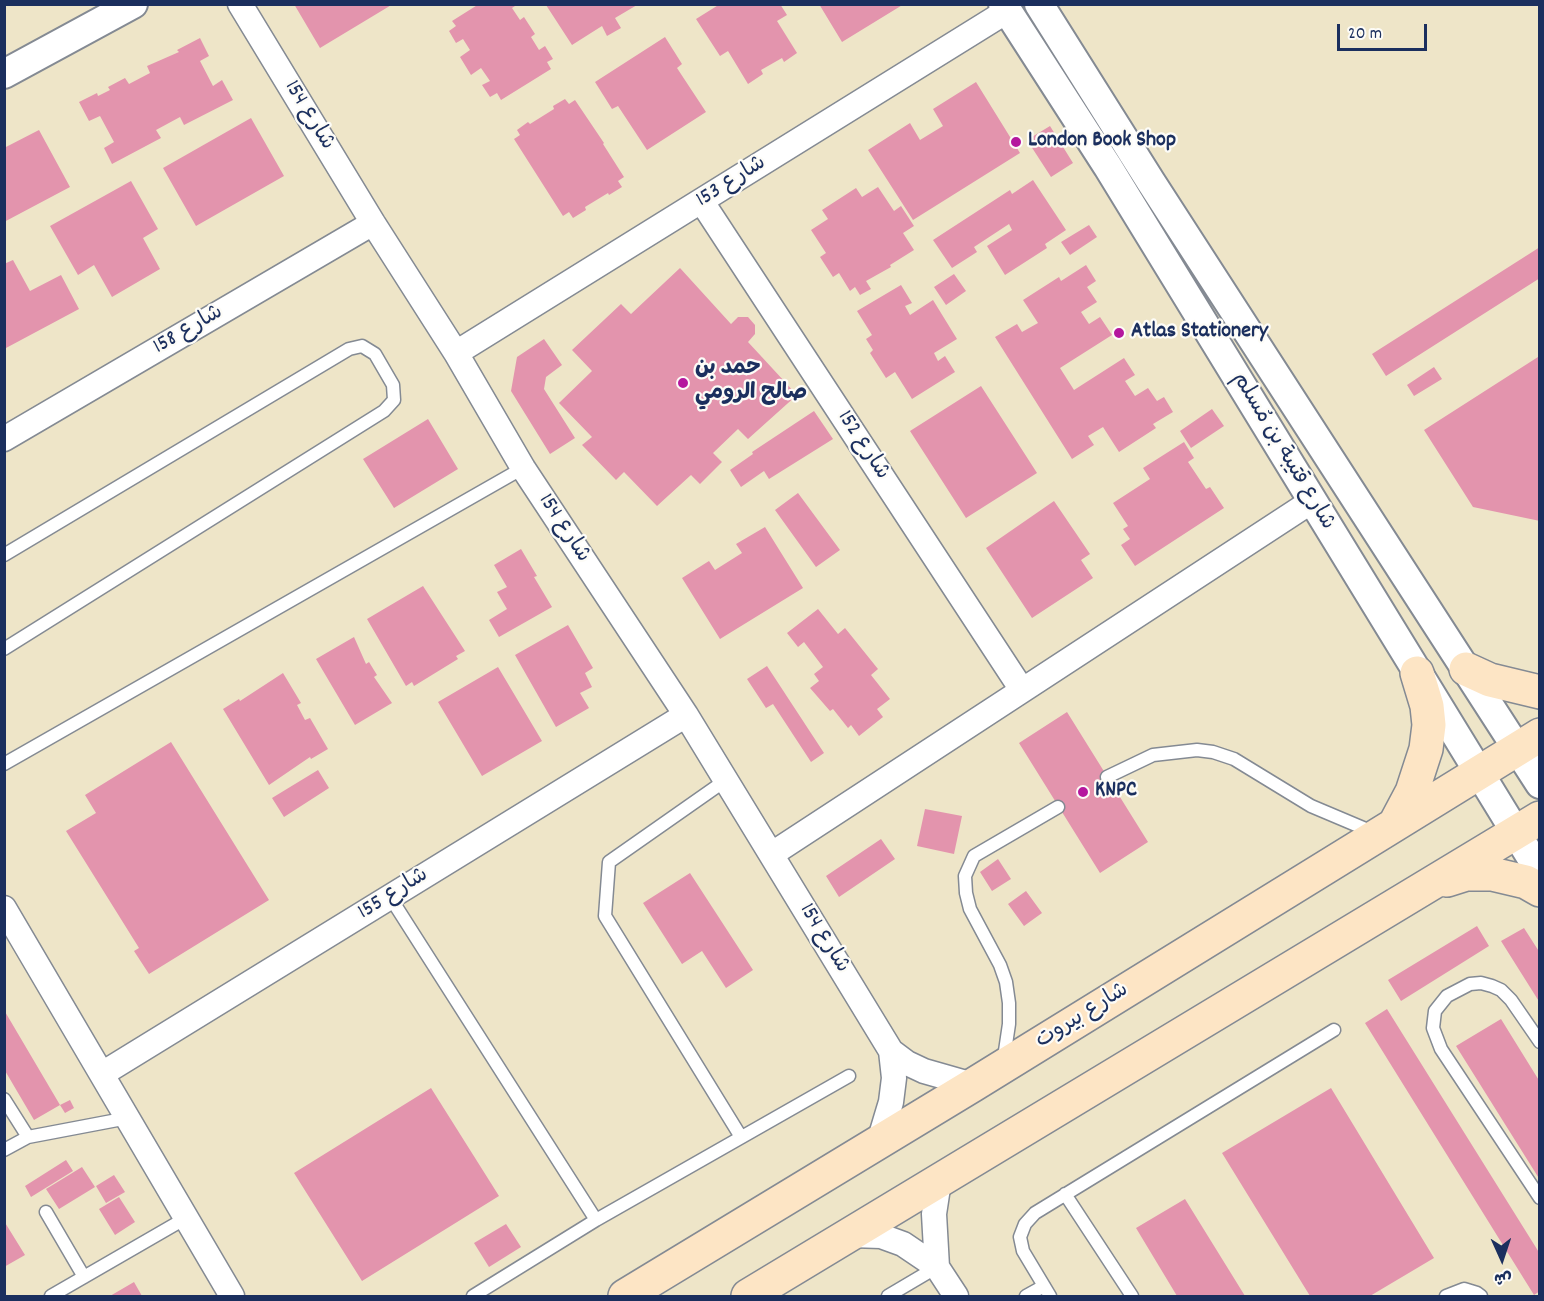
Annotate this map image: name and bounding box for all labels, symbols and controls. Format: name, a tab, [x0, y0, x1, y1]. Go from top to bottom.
scale bar	[1340, 12, 1430, 50]
text: 20 m	[1348, 22, 1382, 47]
street label: شارع 154	[277, 76, 339, 156]
place label: London Book Shop	[1028, 129, 1176, 155]
marker: London Book Shop	[1009, 135, 1023, 149]
street label: شارع 153	[692, 151, 772, 215]
street label: شارع 158	[149, 300, 229, 362]
place label: Atlas Stationery	[1131, 320, 1268, 346]
marker: Atlas Stationery	[1112, 326, 1126, 340]
place label: حمد بن صالح الرومي	[695, 357, 807, 408]
street label: شارع قتيبة بن مُسلم	[1225, 368, 1339, 536]
marker: حمد بن صالح الرومي	[676, 376, 690, 390]
street label: شارع 152	[830, 406, 894, 486]
street label: شارع 154	[531, 490, 595, 568]
place label: KNPC	[1095, 779, 1137, 805]
marker: KNPC	[1076, 785, 1090, 799]
street label: شارع 155	[354, 863, 434, 927]
street label: شارع 154	[792, 899, 854, 979]
street label: شارع بيروت	[1032, 978, 1134, 1056]
north arrow	[1472, 1229, 1532, 1289]
text: ش	[1494, 1266, 1512, 1289]

